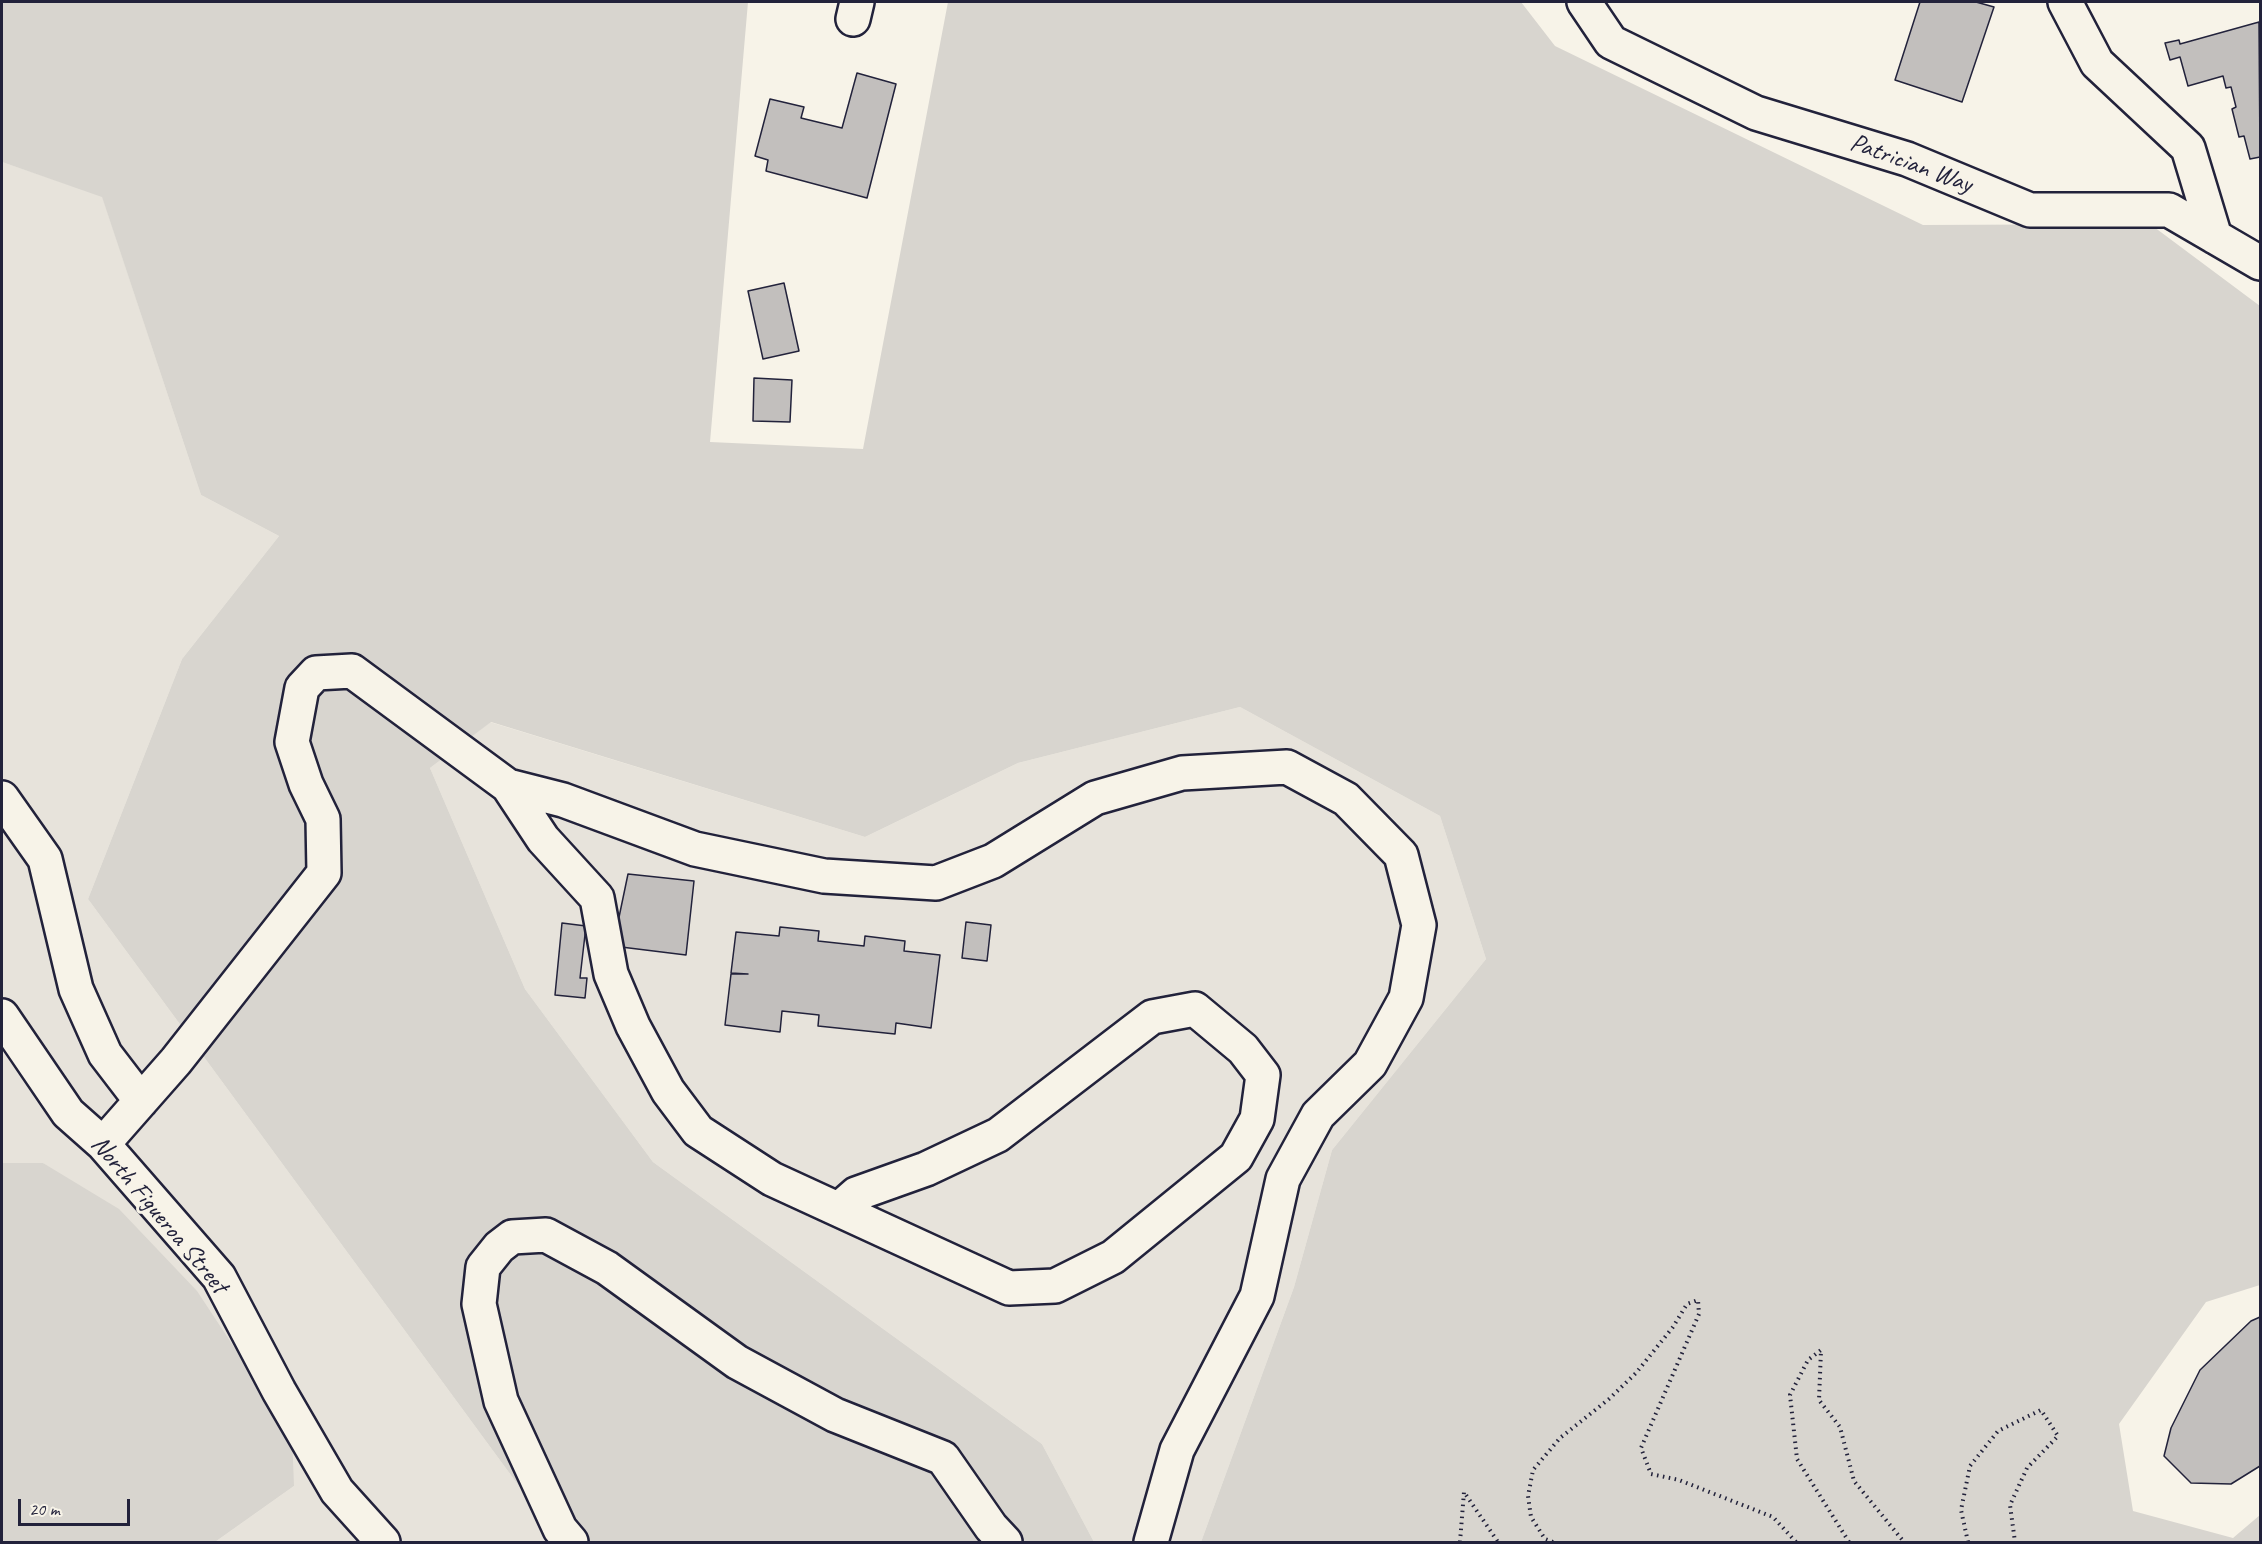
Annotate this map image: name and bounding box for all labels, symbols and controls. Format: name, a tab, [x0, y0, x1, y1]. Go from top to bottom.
street label: Patrician Way	[1846, 128, 1976, 200]
street label: North Figueroa Street	[84, 1130, 234, 1300]
scale bar	[21, 1487, 134, 1525]
text: 20 m	[29, 1498, 60, 1520]

